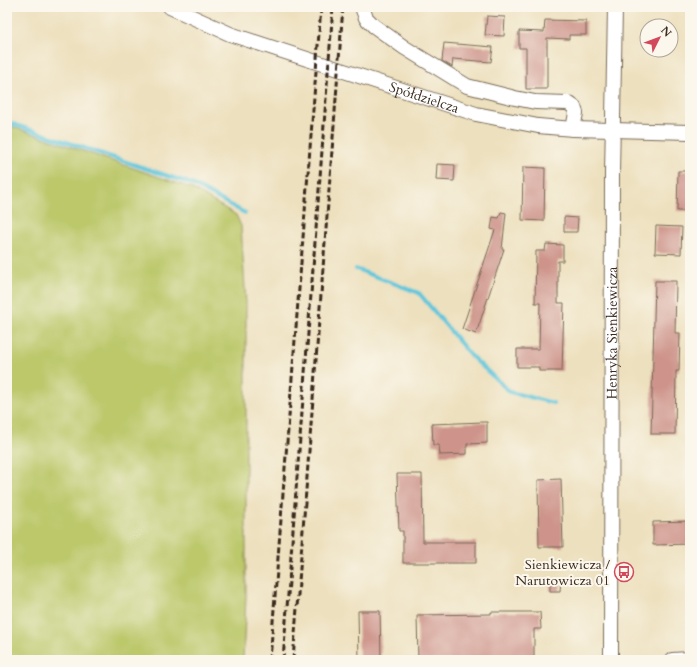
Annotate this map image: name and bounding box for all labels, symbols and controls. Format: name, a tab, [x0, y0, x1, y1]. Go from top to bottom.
north arrow	[639, 18, 679, 58]
text: N	[657, 23, 675, 41]
street label: Spółdzielcza	[387, 77, 461, 118]
street label: Henryka Sienkiewicza	[603, 267, 622, 399]
place label: Sienkiewicza / Narutowicza 01	[515, 555, 610, 590]
bus stop icon: Sienkiewicza / Narutowicza 01	[613, 561, 635, 583]

